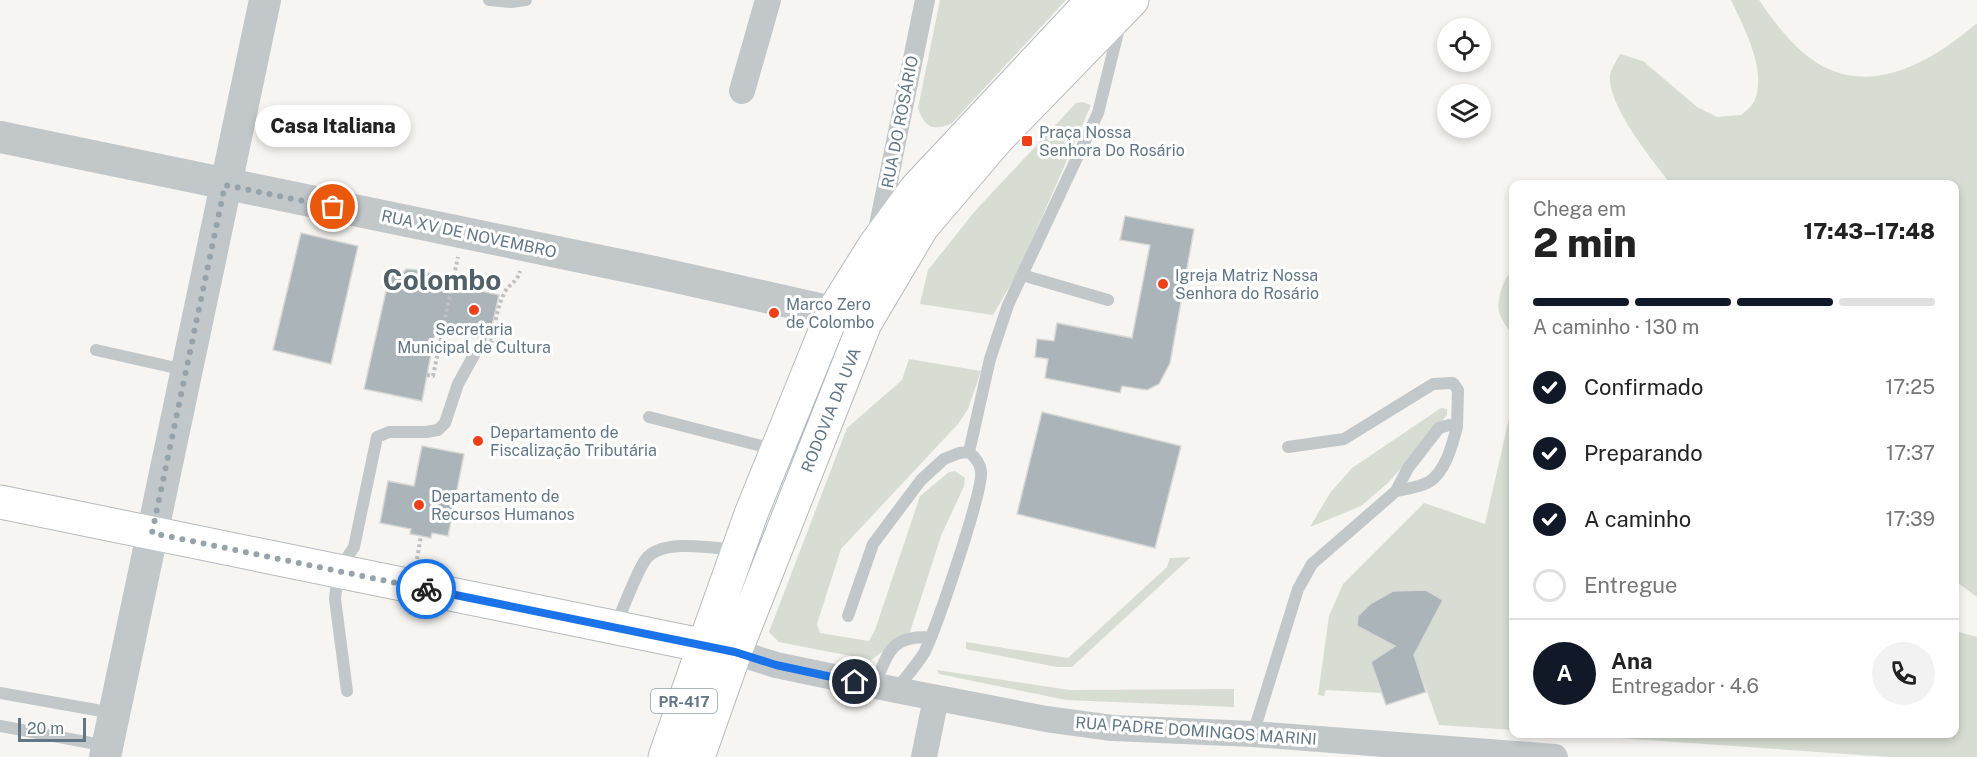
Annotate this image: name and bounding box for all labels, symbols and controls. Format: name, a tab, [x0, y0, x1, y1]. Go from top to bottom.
map controls	[1437, 18, 1491, 138]
button: locate	[1437, 18, 1491, 72]
street label: RUA DO ROSÁRIO	[877, 54, 922, 190]
button: layers	[1437, 84, 1491, 138]
callout: Casa Italiana	[255, 105, 411, 147]
text: Casa Italiana	[270, 114, 396, 138]
place label: Praça Nossa Senhora Do Rosário	[1039, 123, 1185, 160]
marker: Praça Nossa Senhora Do Rosário	[1020, 134, 1034, 148]
pin	[307, 181, 358, 232]
icon: bag	[316, 190, 349, 223]
text: Chega em	[1533, 197, 1626, 221]
street label: RUA XV DE NOVEMBRO	[380, 206, 558, 262]
text: 17:43–17:48	[1804, 218, 1935, 244]
text: 2 min	[1533, 220, 1637, 266]
district label: Colombo	[383, 263, 501, 296]
place label: Igreja Matriz Nossa Senhora do Rosário	[1175, 266, 1319, 303]
marker: Igreja Matriz Nossa Senhora do Rosário	[1156, 277, 1170, 291]
place label: Marco Zero de Colombo	[786, 295, 874, 332]
marker: Secretaria Municipal de Cultura	[467, 303, 481, 317]
marker: Marco Zero de Colombo	[767, 306, 781, 320]
text: A caminho · 130 m	[1533, 315, 1699, 339]
place label: Secretaria Municipal de Cultura	[397, 320, 551, 357]
street label: RODOVIA DA UVA	[797, 345, 865, 475]
icon: check	[1533, 371, 1566, 404]
text: Confirmado	[1584, 374, 1703, 400]
text: 17:25	[1885, 375, 1935, 399]
place label: Departamento de Fiscalização Tributária	[490, 423, 657, 460]
marker: Departamento de Fiscalização Tributária	[471, 434, 485, 448]
icon: check	[1533, 437, 1566, 470]
text: Preparando	[1584, 440, 1703, 466]
text: 17:37	[1886, 441, 1935, 465]
place label: Departamento de Recursos Humanos	[431, 487, 575, 524]
marker: Departamento de Recursos Humanos	[412, 498, 426, 512]
icon: check	[1533, 503, 1566, 536]
text: A caminho	[1584, 506, 1691, 532]
text: 17:39	[1885, 507, 1935, 531]
courier	[396, 559, 456, 619]
text: Entregue	[1584, 572, 1678, 598]
icon: bike	[410, 573, 443, 606]
button: phone	[1872, 642, 1935, 705]
text: Ana	[1611, 648, 1652, 674]
pin	[829, 656, 880, 707]
text: A	[1557, 660, 1572, 686]
icon: home	[838, 665, 871, 698]
text: Entregador · 4.6	[1611, 674, 1759, 698]
road number: PR-417	[651, 689, 717, 713]
street label: RUA PADRE DOMINGOS MARINI	[1075, 713, 1317, 749]
scale bar	[18, 715, 86, 742]
text: 20 m	[27, 719, 64, 738]

